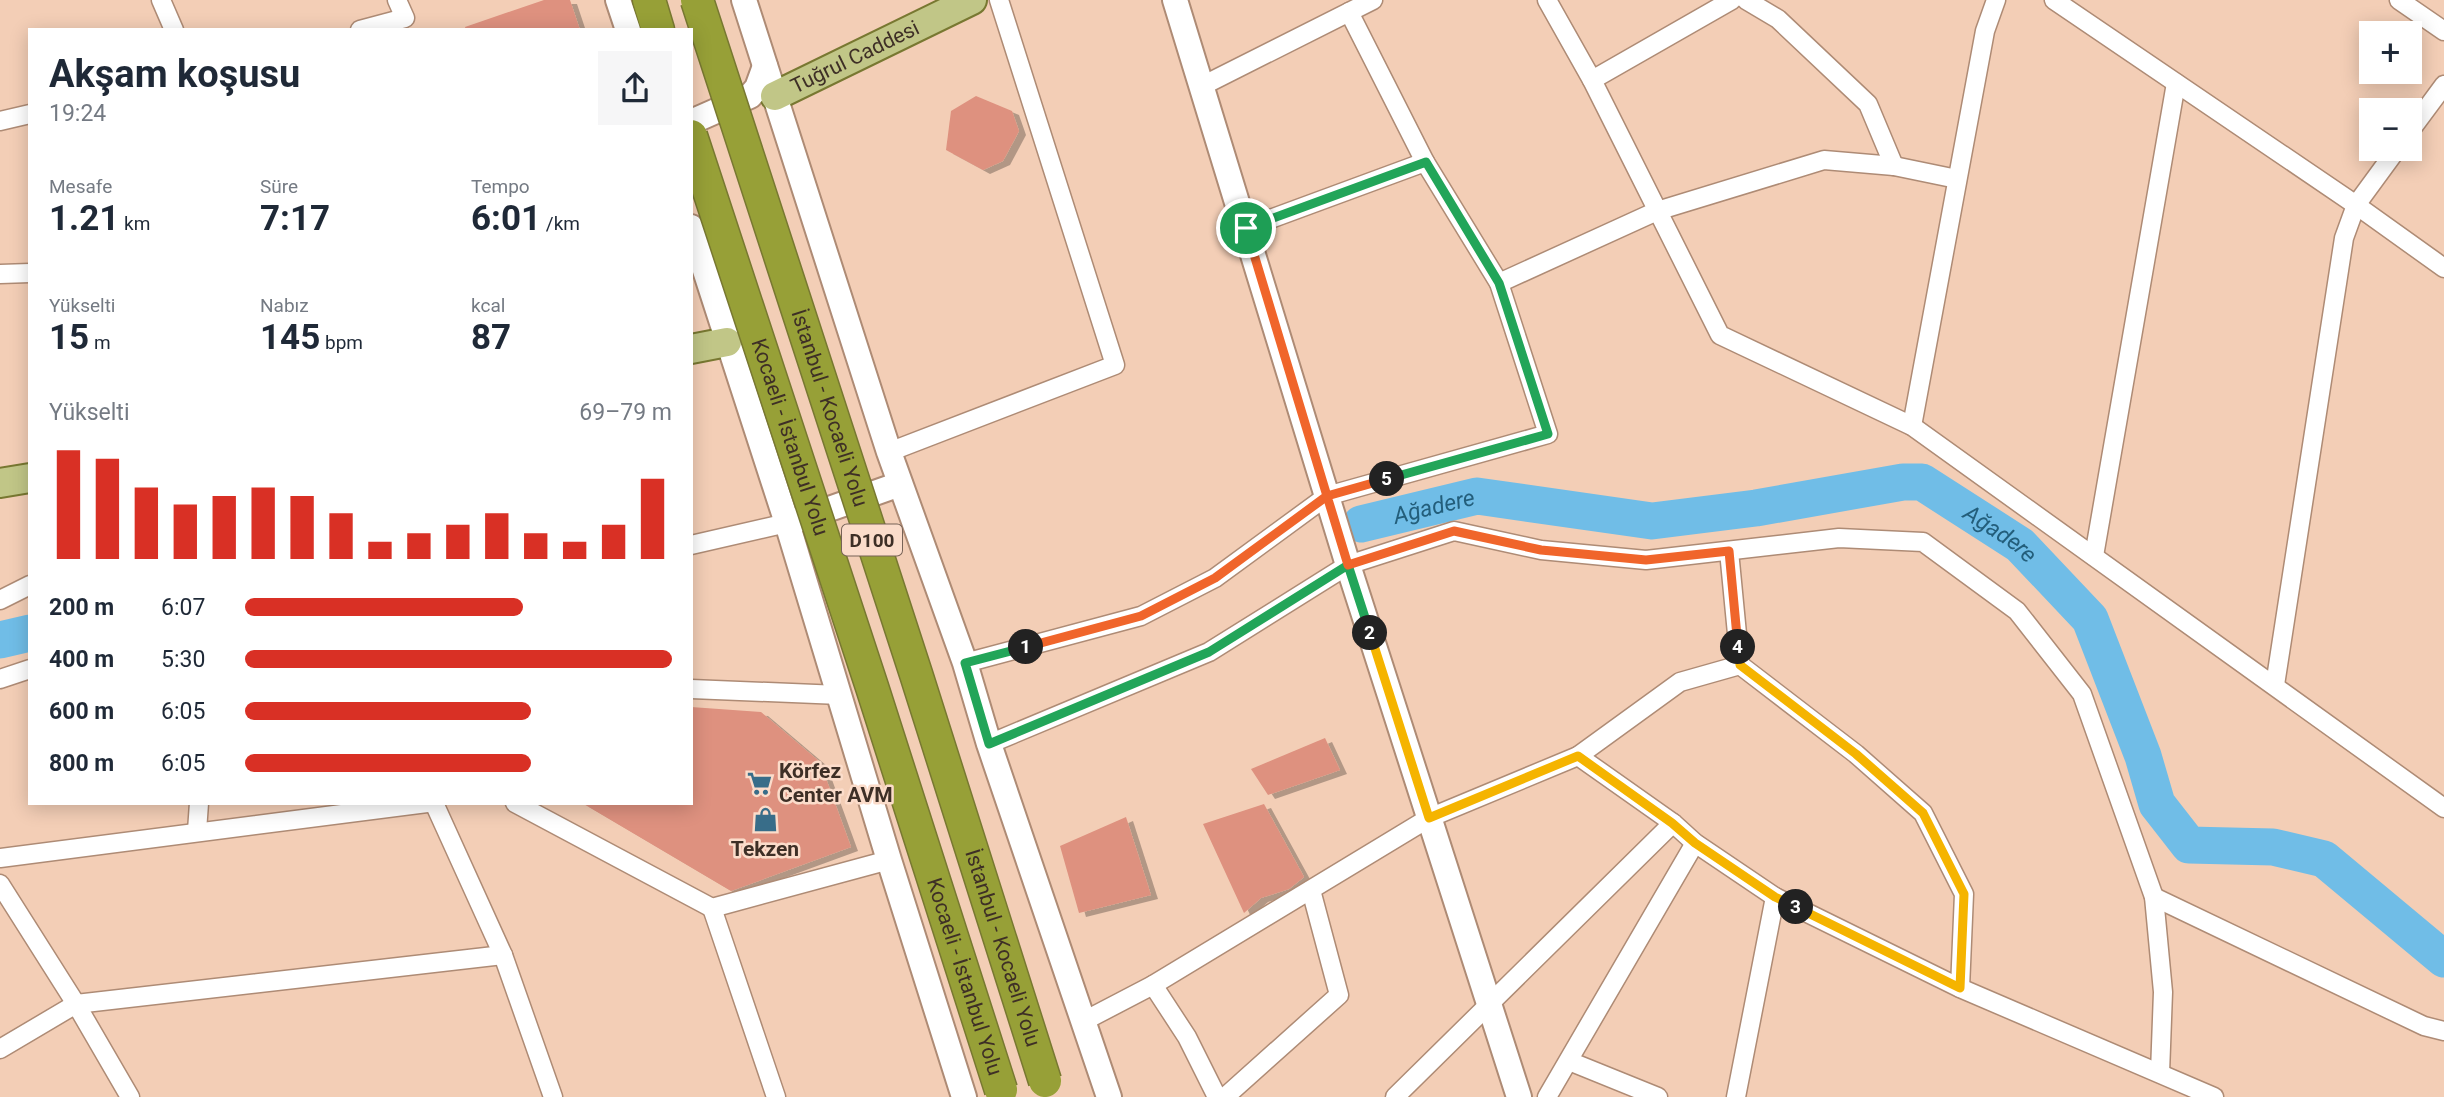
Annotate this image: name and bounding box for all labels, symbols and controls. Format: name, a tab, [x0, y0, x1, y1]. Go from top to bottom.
street label: Tuğrul Caddesi	[787, 16, 923, 98]
map controls	[2359, 21, 2422, 161]
button: +	[2359, 21, 2422, 84]
button: share	[598, 51, 672, 125]
text: Akşam koşusu	[49, 52, 300, 96]
button: −	[2359, 98, 2422, 161]
text: 19:24	[49, 100, 106, 127]
text: Mesafe	[49, 175, 112, 198]
text: Süre	[260, 175, 298, 198]
text: Tempo	[471, 175, 530, 198]
text: 1.21	[49, 198, 119, 239]
text: 7:17	[260, 198, 330, 239]
text: 6:01	[471, 198, 541, 239]
pin	[1216, 198, 1276, 258]
icon: arrive	[1227, 209, 1265, 247]
text: km	[119, 212, 150, 235]
text: /km	[541, 212, 580, 235]
text: Yükselti	[49, 294, 116, 317]
text: Nabız	[260, 294, 309, 317]
text: kcal	[471, 294, 505, 317]
street label: İstanbul - Kocaeli Yolu	[786, 306, 873, 510]
text: 15	[49, 317, 89, 358]
text: 145	[260, 317, 320, 358]
text: 87	[471, 317, 511, 358]
text: m	[89, 331, 111, 354]
text: bpm	[320, 331, 363, 354]
street label: Kocaeli - İstanbul Yolu	[746, 336, 833, 539]
text: Yükselti	[49, 399, 130, 426]
text: 69–79 m	[579, 399, 672, 426]
pin: 5	[1370, 462, 1404, 496]
text: 5	[1381, 467, 1392, 490]
water label: Ağadere	[1390, 484, 1478, 529]
water label: Ağadere	[1958, 498, 2043, 568]
road number: D100	[842, 524, 902, 555]
text: 200 m	[49, 594, 114, 621]
text: 6:07	[161, 594, 205, 621]
pin: 2	[1352, 616, 1388, 650]
text: 2	[1364, 621, 1375, 644]
pin: 1	[1009, 630, 1044, 664]
pin: 4	[1720, 630, 1756, 664]
text: 1	[1020, 635, 1031, 658]
text: 4	[1732, 635, 1743, 658]
text: 400 m	[49, 646, 114, 673]
text: 5:30	[161, 646, 205, 673]
text: 600 m	[49, 698, 114, 725]
text: 6:05	[161, 698, 205, 725]
text: 800 m	[49, 750, 114, 777]
text: 6:05	[161, 750, 205, 777]
place label: Körfez Center AVM	[779, 759, 893, 807]
supermarket icon: Körfez Center AVM	[745, 769, 773, 797]
shop icon: Tekzen	[751, 806, 779, 834]
place label: Tekzen	[731, 837, 799, 861]
street label: İstanbul - Kocaeli Yolu	[960, 846, 1045, 1050]
street label: Kocaeli - İstanbul Yolu	[922, 875, 1007, 1078]
pin: 3	[1778, 890, 1814, 925]
text: 3	[1790, 895, 1801, 918]

